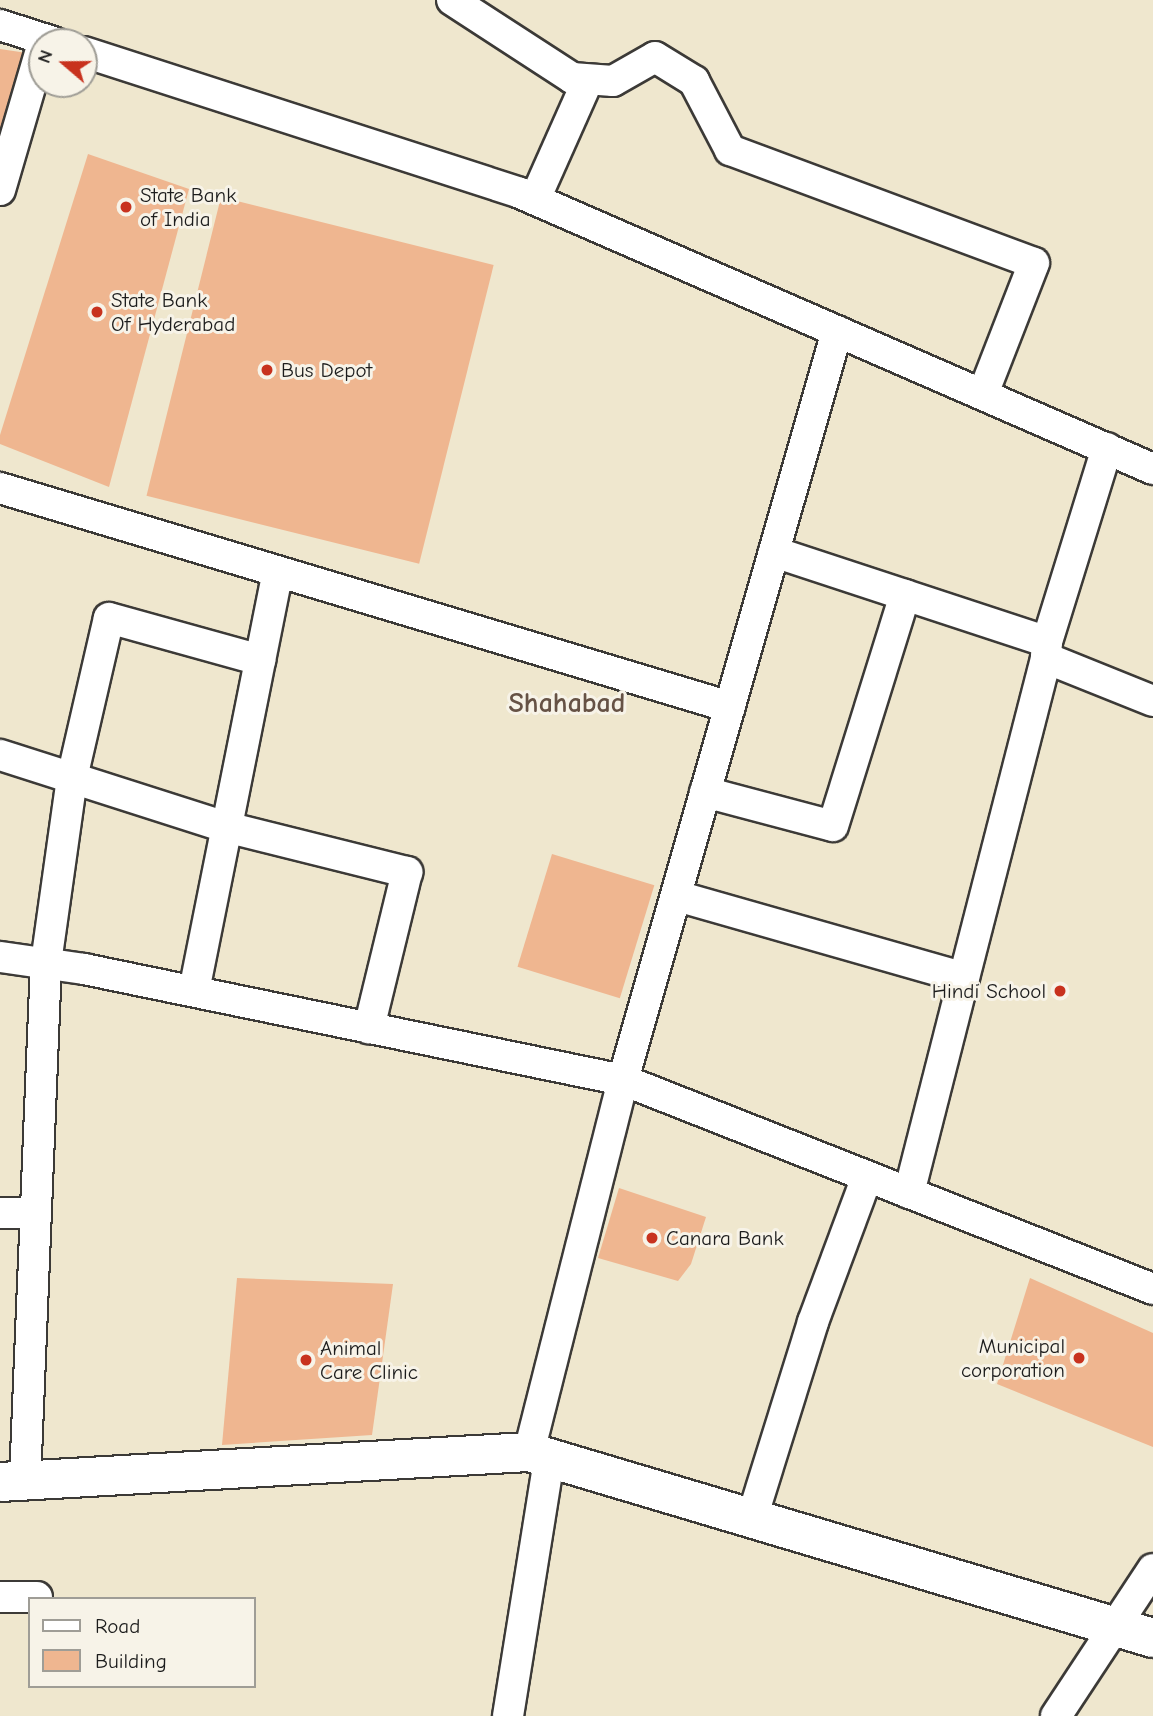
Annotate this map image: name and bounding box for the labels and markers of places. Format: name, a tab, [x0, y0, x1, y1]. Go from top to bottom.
place label: State Bank of India	[140, 182, 236, 232]
marker: State Bank of India	[118, 199, 134, 215]
place label: State Bank Of Hyderabad	[111, 287, 235, 337]
marker: State Bank Of Hyderabad	[89, 304, 105, 320]
place label: Bus Depot	[281, 357, 372, 383]
marker: Bus Depot	[259, 362, 275, 378]
place label: Hindi School	[932, 978, 1046, 1004]
marker: Hindi School	[1052, 983, 1068, 999]
place label: Canara Bank	[666, 1225, 784, 1251]
marker: Canara Bank	[644, 1230, 660, 1246]
place label: Municipal corporation	[961, 1333, 1065, 1383]
place label: Animal Care Clinic	[320, 1335, 418, 1385]
marker: Municipal corporation	[1071, 1350, 1087, 1366]
marker: Animal Care Clinic	[298, 1352, 314, 1368]

